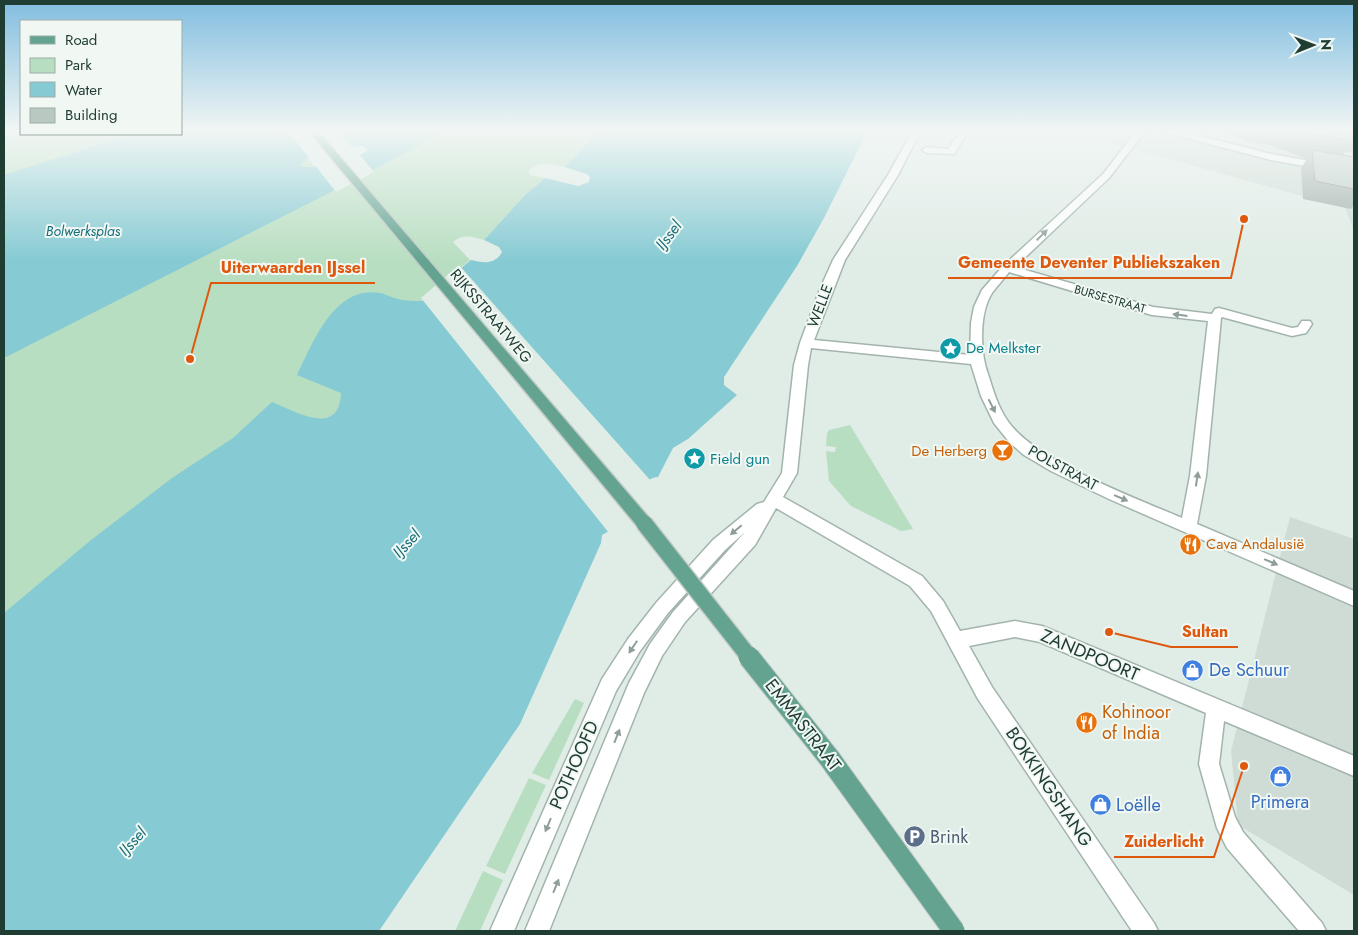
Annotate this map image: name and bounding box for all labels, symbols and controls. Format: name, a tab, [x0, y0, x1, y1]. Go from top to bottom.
legend	[20, 20, 182, 135]
north arrow	[1288, 20, 1338, 70]
text: Road	[65, 29, 97, 51]
text: N	[1316, 39, 1336, 51]
text: Park	[65, 54, 92, 76]
text: Water	[65, 79, 103, 101]
text: Building	[65, 104, 117, 126]
water label: IJssel	[650, 215, 688, 255]
water label: Bolwerksplas	[46, 221, 121, 241]
one-way arrow	[1036, 229, 1048, 241]
callout: Gemeente Deventer Publiekszaken	[948, 247, 1231, 278]
text: Gemeente Deventer Publiekszaken	[958, 251, 1220, 274]
callout: Uiterwaarden IJssel	[211, 252, 375, 283]
text: Uiterwaarden IJssel	[221, 256, 365, 279]
street label: RIJKSSTRAATWEG	[445, 264, 537, 368]
street label: BURSESTRAAT	[1072, 280, 1148, 318]
street label: WELLE	[802, 281, 838, 331]
one-way arrow	[1171, 311, 1187, 319]
place icon: De Melkster	[938, 336, 962, 360]
place label: De Melkster	[966, 337, 1042, 359]
one-way arrow	[988, 399, 996, 413]
bar icon: De Herberg	[991, 439, 1015, 463]
place label: De Herberg	[911, 440, 987, 462]
street label: POLSTRAAT	[1024, 440, 1102, 496]
place icon: Field gun	[682, 447, 706, 471]
place label: Field gun	[710, 448, 770, 470]
one-way arrow	[1193, 470, 1201, 486]
one-way arrow	[1114, 495, 1128, 503]
water label: IJssel	[387, 523, 427, 563]
one-way arrow	[730, 525, 743, 536]
restaurant icon: Cava Andalusië	[1178, 532, 1202, 556]
place label: Cava Andalusië	[1206, 533, 1305, 555]
one-way arrow	[1264, 558, 1279, 566]
callout: Sultan	[1171, 616, 1238, 647]
text: Sultan	[1182, 620, 1228, 643]
street label: ZANDPOORT	[1037, 623, 1144, 688]
one-way arrow	[628, 640, 638, 654]
place label: De Schuur	[1209, 657, 1290, 683]
shop icon: De Schuur	[1181, 658, 1205, 682]
street label: EMMASTRAAT	[759, 673, 848, 777]
place label: Kohinoor of India	[1102, 699, 1172, 746]
restaurant icon: Kohinoor of India	[1074, 710, 1098, 734]
street label: POTHOOFD	[543, 717, 605, 813]
street label: BOKKINGSHANG	[999, 722, 1099, 852]
one-way arrow	[613, 728, 621, 743]
shop icon: Primera	[1268, 765, 1292, 789]
place label: Primera	[1251, 789, 1309, 815]
place label: Loëlle	[1116, 792, 1161, 818]
shop icon: Loëlle	[1088, 793, 1112, 817]
one-way arrow	[544, 818, 552, 832]
water label: IJssel	[113, 821, 153, 861]
place label: Brink	[930, 824, 968, 850]
parking icon: Brink	[902, 825, 926, 849]
callout: Zuiderlicht	[1114, 826, 1214, 857]
text: Zuiderlicht	[1124, 830, 1205, 853]
one-way arrow	[552, 879, 560, 893]

